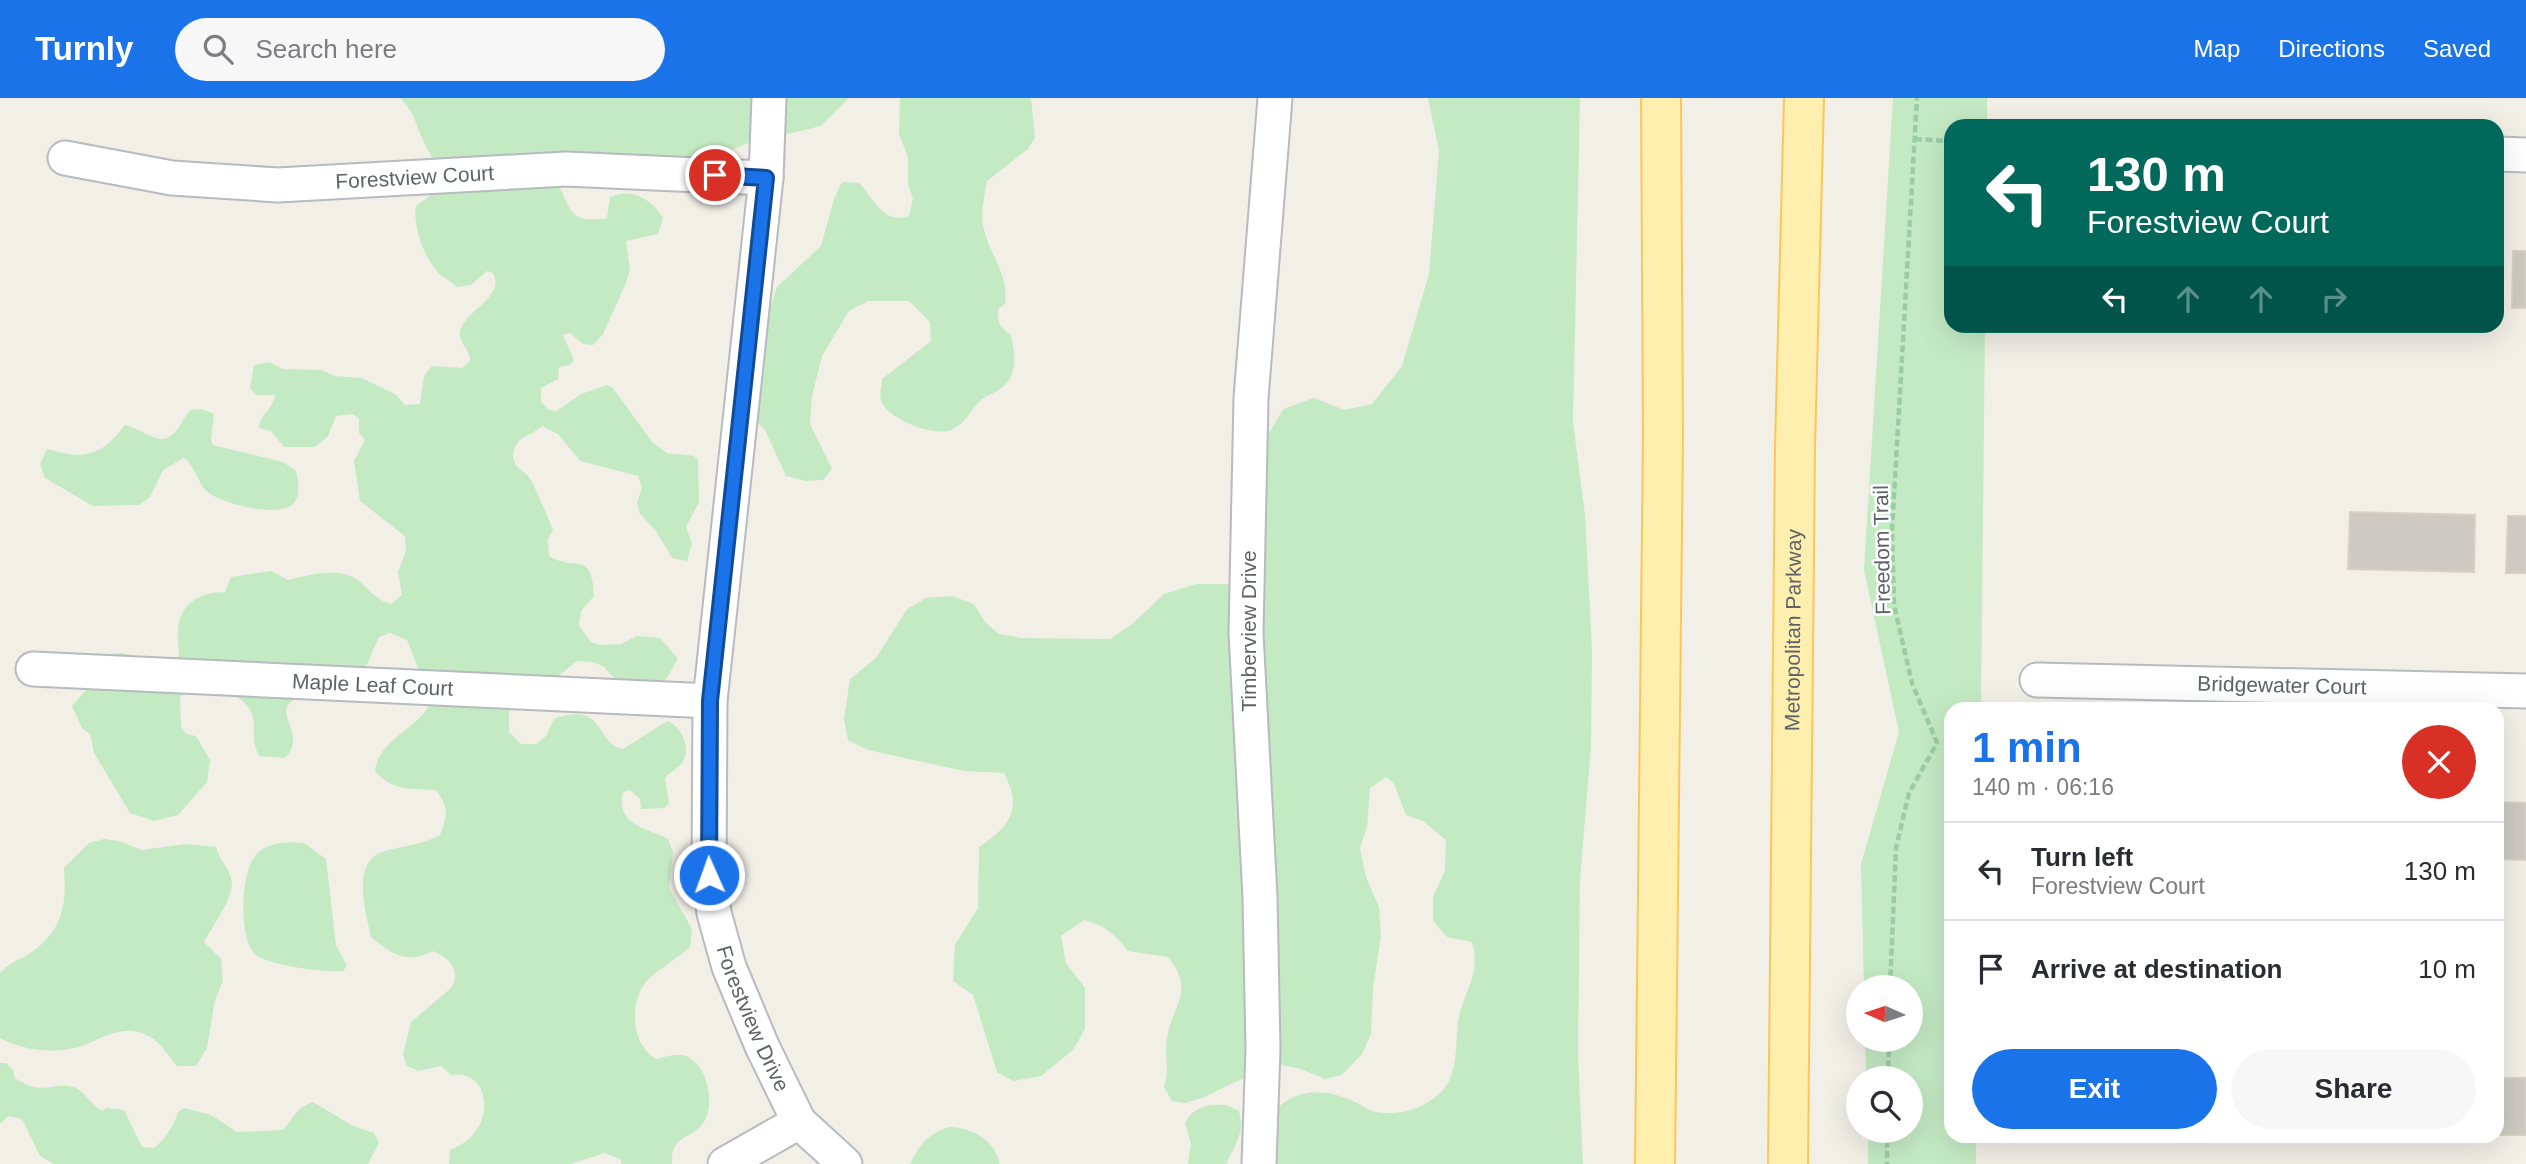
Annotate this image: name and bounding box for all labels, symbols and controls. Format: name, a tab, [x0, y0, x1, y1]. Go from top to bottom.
search box	[175, 18, 665, 81]
text: Turnly	[35, 30, 133, 67]
icon: search	[199, 30, 237, 68]
text: Search here	[255, 34, 397, 64]
text: Map	[2194, 35, 2240, 62]
text: Directions	[2278, 35, 2385, 62]
text: Saved	[2423, 35, 2491, 62]
pin	[685, 145, 745, 205]
icon: left	[1972, 147, 2063, 238]
text: 130 m	[2087, 147, 2226, 201]
icon: arrive	[696, 156, 734, 194]
street label: Forestview Court	[335, 161, 495, 193]
text: Forestview Court	[2087, 204, 2329, 240]
icon: left	[2096, 280, 2134, 318]
icon: ahead	[2169, 280, 2207, 318]
icon: ahead	[2242, 280, 2280, 318]
icon: right	[2315, 280, 2353, 318]
street label: Freedom Trail	[1869, 485, 1894, 615]
street label: Metropolitan Parkway	[1780, 528, 1805, 731]
street label: Timberview Drive	[1237, 550, 1260, 712]
street label: Maple Leaf Court	[292, 669, 454, 700]
street label: Bridgewater Court	[2197, 672, 2367, 698]
text: 1 min	[1972, 724, 2082, 771]
button: close	[2402, 725, 2476, 799]
text: 140 m · 06:16	[1972, 774, 2114, 800]
position arrow	[672, 838, 746, 912]
text: Turn left	[2031, 842, 2133, 872]
icon: left	[1972, 852, 2010, 890]
text: 130 m	[2404, 856, 2476, 886]
text: Forestview Court	[2031, 873, 2205, 899]
street label: Forestview Drive	[713, 943, 794, 1095]
icon: arrive	[1972, 950, 2010, 988]
text: Arrive at destination	[2031, 954, 2282, 984]
text: 10 m	[2418, 954, 2476, 984]
north arrow	[1846, 975, 1923, 1052]
map controls	[1846, 975, 1923, 1143]
button: Exit	[1972, 1049, 2217, 1129]
button: Share	[2231, 1049, 2476, 1129]
button: search	[1846, 1066, 1923, 1143]

